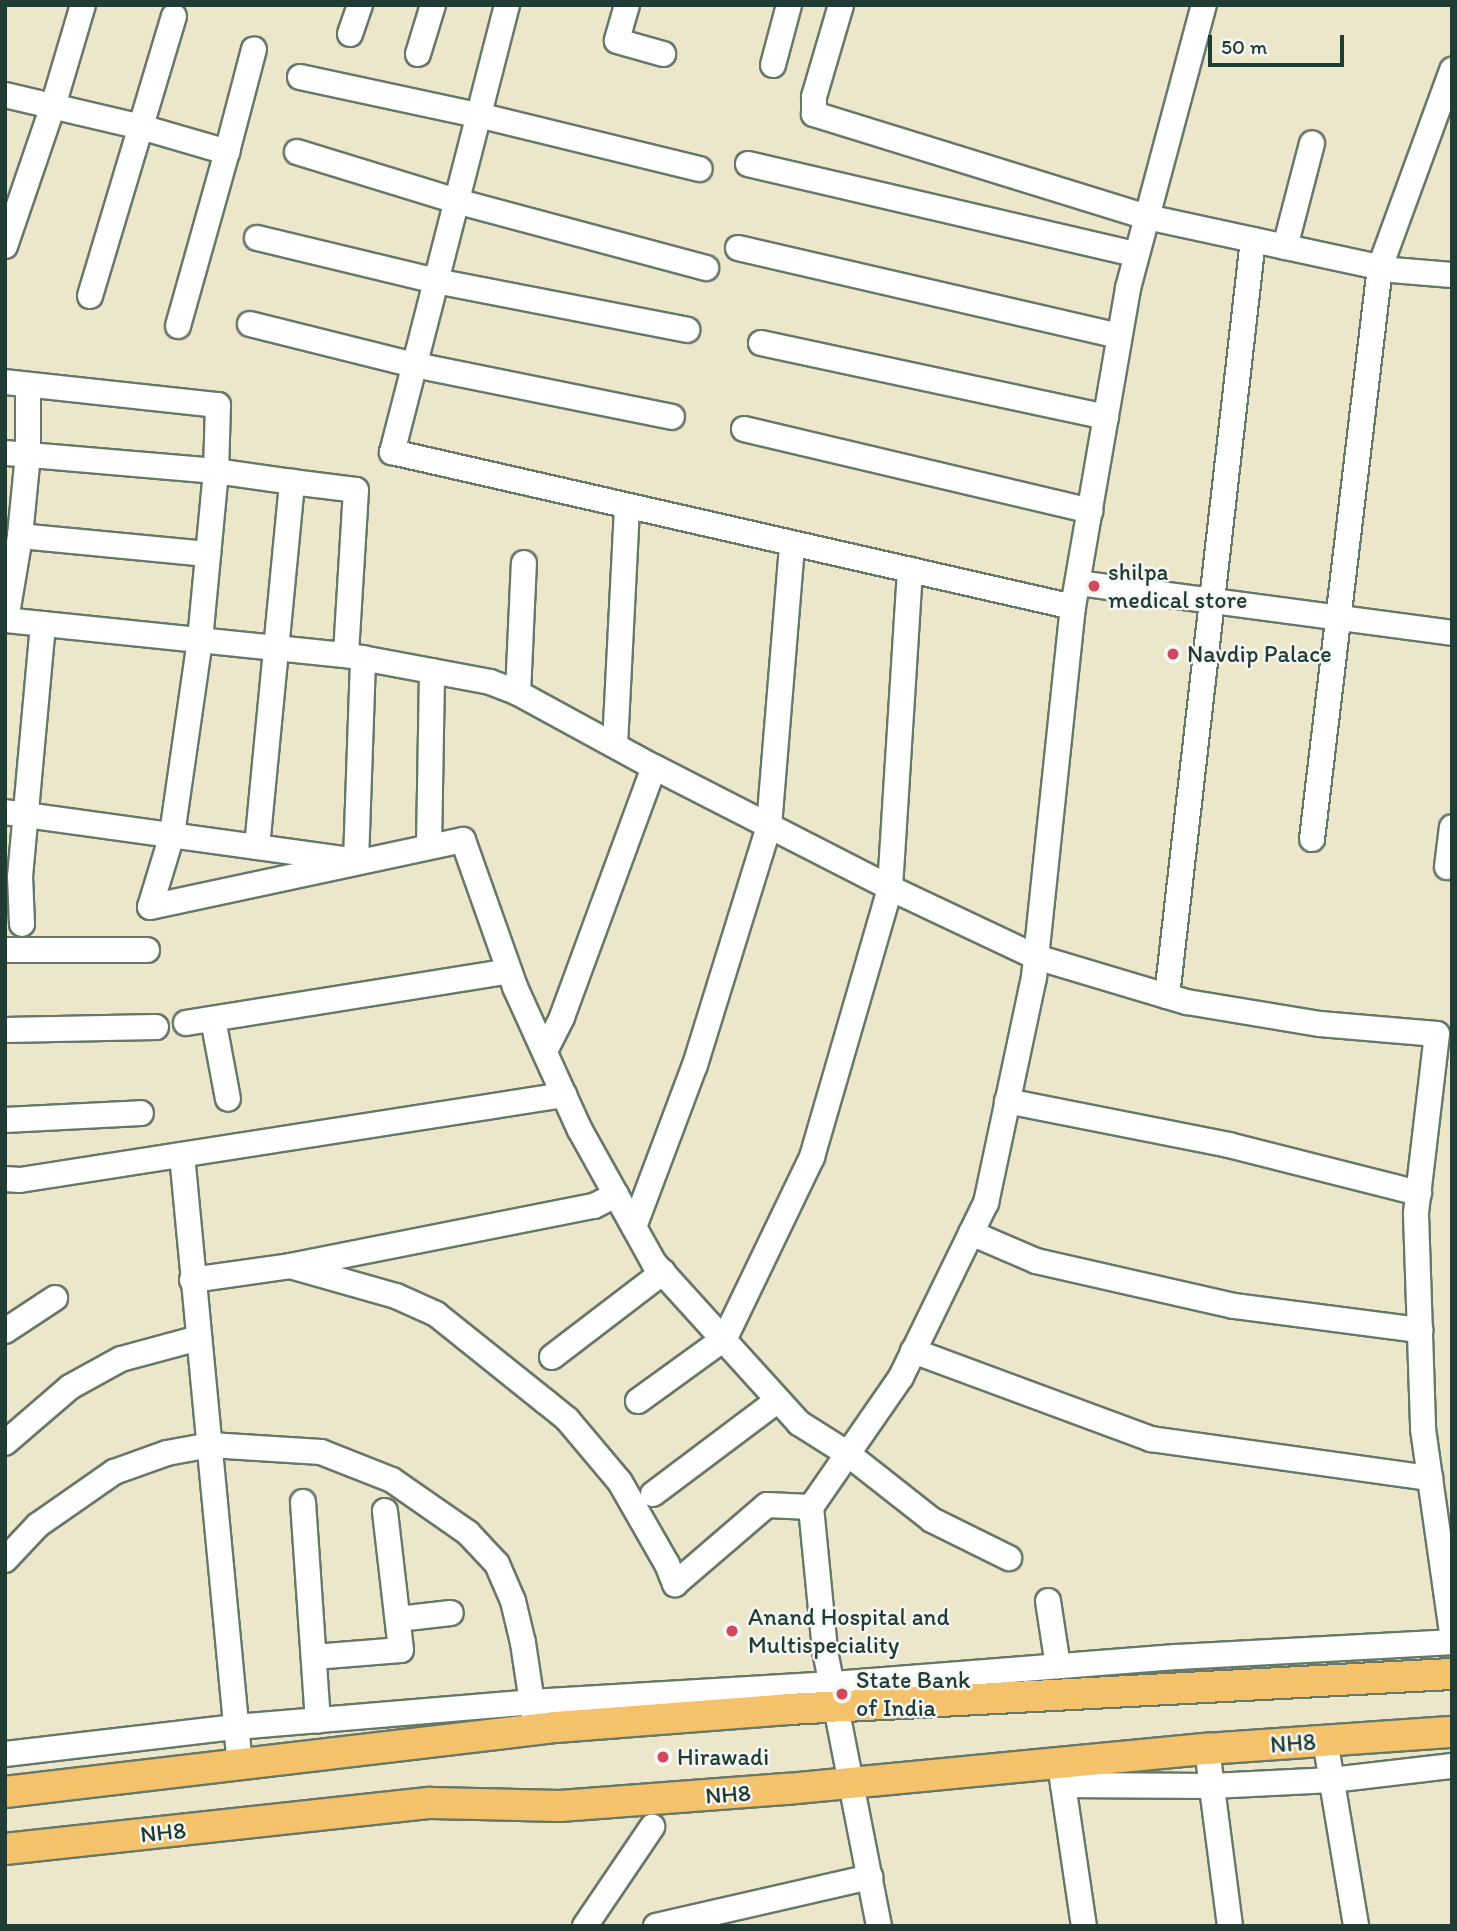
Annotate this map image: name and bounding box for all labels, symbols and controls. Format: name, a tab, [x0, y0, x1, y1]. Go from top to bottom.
scale bar	[1212, 21, 1348, 65]
text: 50 m	[1221, 34, 1267, 59]
place label: shilpa medical store	[1108, 558, 1247, 614]
marker: shilpa medical store	[1086, 578, 1102, 594]
place label: Navdip Palace	[1187, 640, 1330, 668]
marker: Navdip Palace	[1165, 646, 1181, 662]
place label: Anand Hospital and Multispeciality	[748, 1603, 951, 1659]
marker: Anand Hospital and Multispeciality	[722, 1621, 742, 1641]
place label: State Bank of India	[856, 1666, 971, 1722]
marker: State Bank of India	[834, 1686, 850, 1702]
street label: NH8	[1269, 1727, 1317, 1759]
place label: Hirawadi	[677, 1743, 769, 1771]
marker: Hirawadi	[655, 1749, 671, 1765]
street label: NH8	[704, 1778, 752, 1810]
street label: NH8	[139, 1815, 187, 1849]

